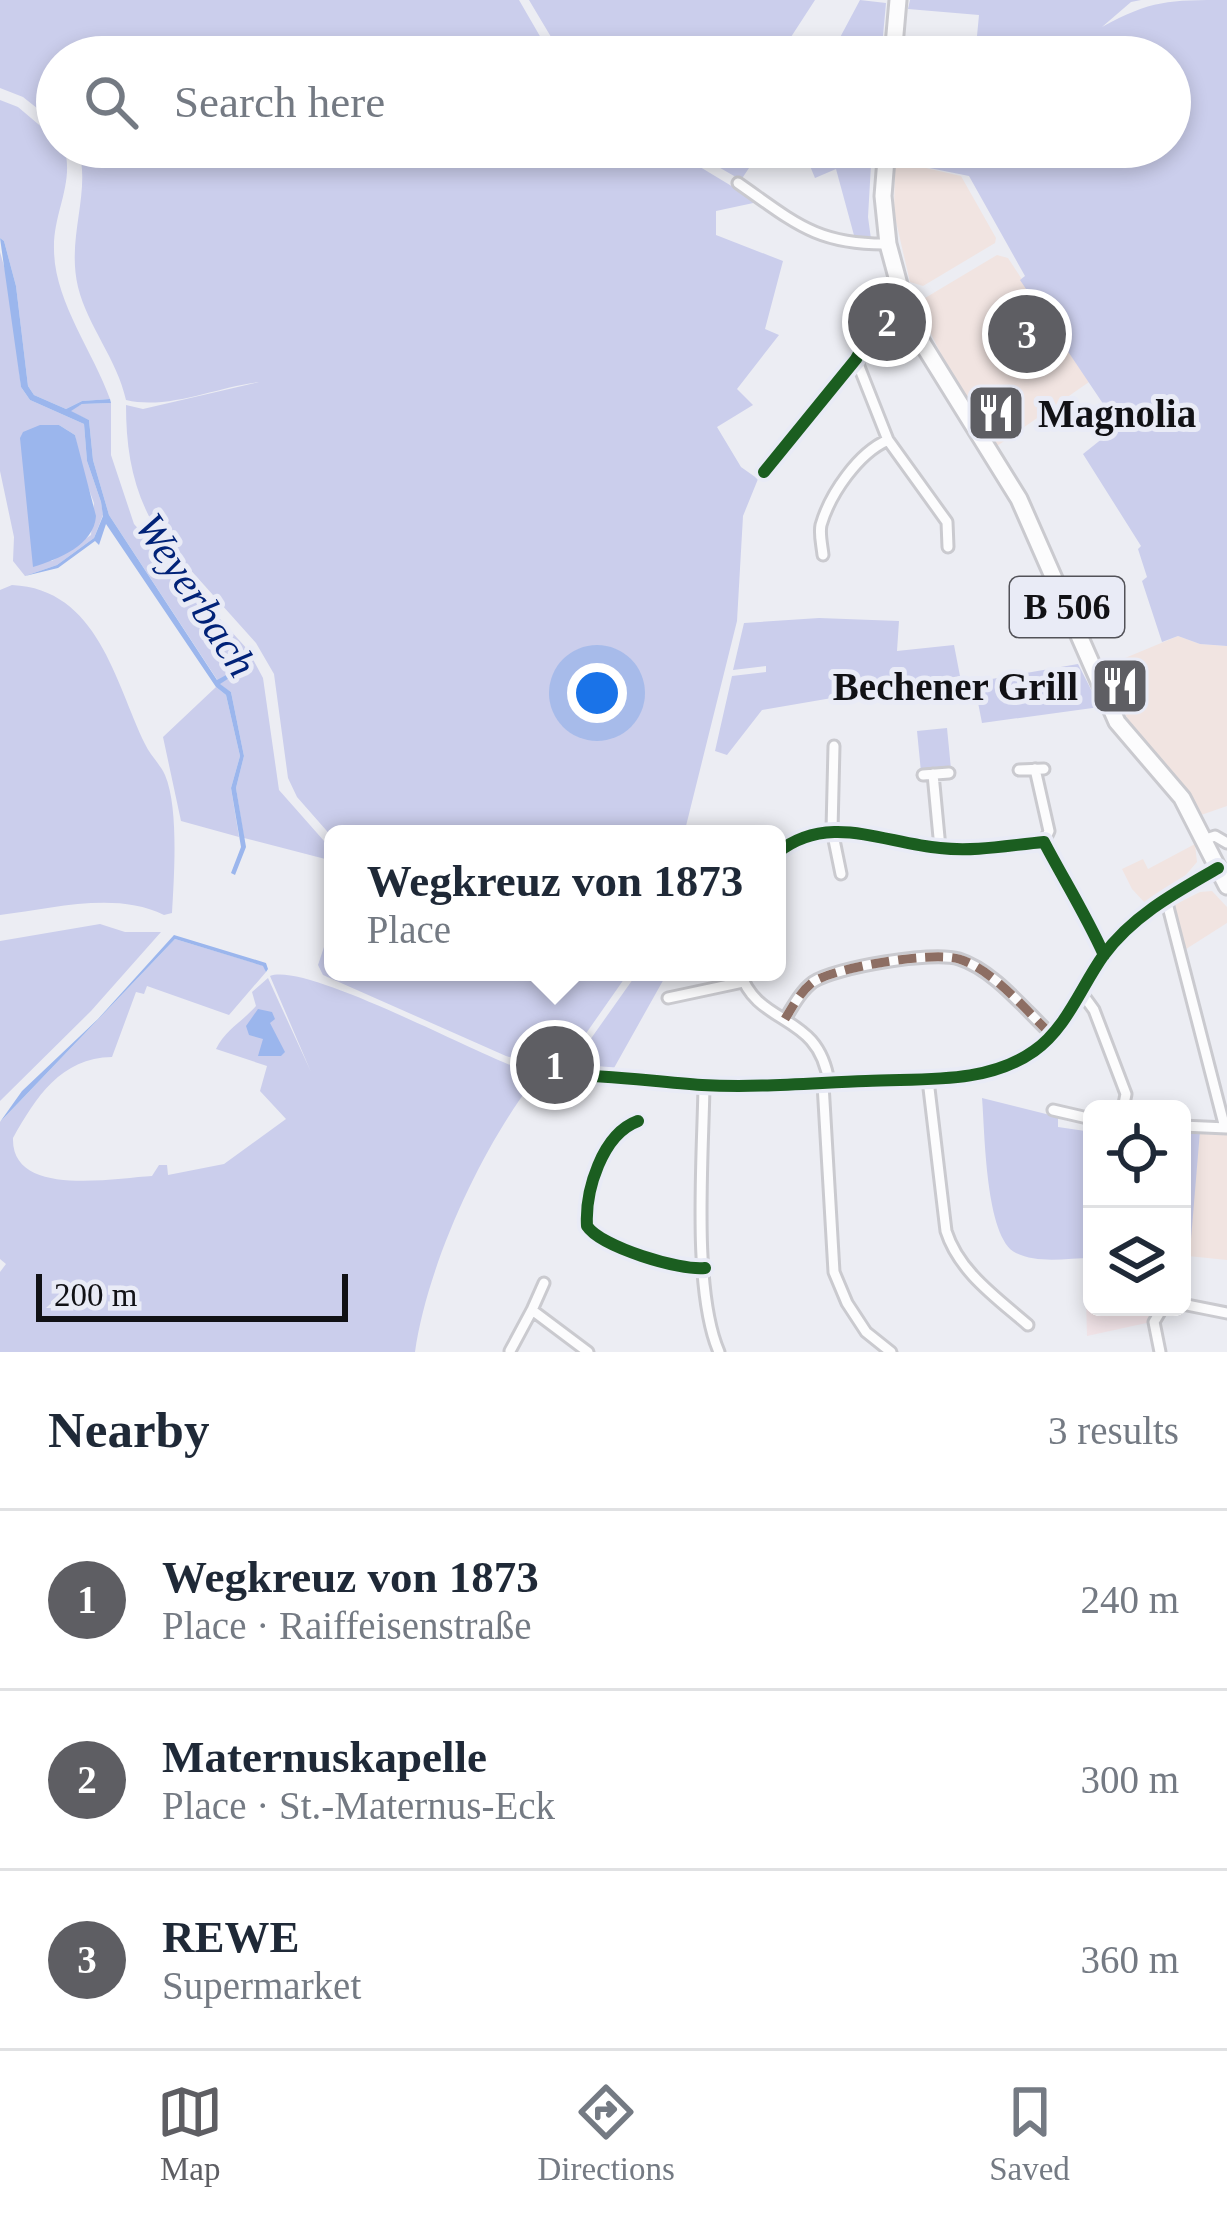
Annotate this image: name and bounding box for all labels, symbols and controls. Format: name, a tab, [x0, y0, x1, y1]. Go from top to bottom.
search box	[36, 36, 1191, 168]
icon: search	[78, 69, 144, 135]
text: Search here	[174, 77, 385, 127]
pin: 2	[848, 277, 926, 367]
pin: 3	[988, 289, 1066, 379]
restaurant icon: Magnolia	[965, 382, 1027, 444]
place label: Magnolia	[1038, 392, 1196, 436]
water label: Weyerbach	[126, 505, 266, 685]
road number: B 506	[1010, 577, 1124, 637]
restaurant icon: Bechener Grill	[1089, 655, 1151, 717]
your location	[567, 663, 627, 723]
place label: Bechener Grill	[833, 665, 1078, 708]
popup	[324, 825, 786, 981]
text: Wegkreuz von 1873	[367, 856, 743, 906]
text: Place	[367, 908, 451, 951]
pin: 1	[516, 1020, 594, 1110]
map controls	[1083, 1100, 1191, 1316]
button: locate	[1083, 1100, 1191, 1208]
button: layers	[1083, 1208, 1191, 1316]
scale bar	[36, 1268, 348, 1321]
text: 200 m	[54, 1277, 137, 1313]
text: Nearby	[48, 1402, 209, 1458]
text: 3 results	[1048, 1409, 1179, 1452]
text: Wegkreuz von 1873	[162, 1552, 539, 1602]
text: 1	[77, 1578, 97, 1621]
text: 240 m	[1080, 1578, 1179, 1621]
text: Place · Raiffeisenstraße	[162, 1604, 532, 1647]
text: Maternuskapelle	[162, 1732, 487, 1782]
text: 2	[77, 1758, 97, 1801]
text: 300 m	[1080, 1758, 1179, 1801]
text: Place · St.-Maternus-Eck	[162, 1784, 555, 1827]
text: REWE	[162, 1912, 300, 1962]
text: 3	[77, 1938, 97, 1981]
text: 360 m	[1080, 1938, 1179, 1981]
text: Supermarket	[162, 1964, 361, 2007]
tab: Map	[157, 2079, 223, 2188]
tab: Directions	[537, 2079, 675, 2188]
tab: Saved	[989, 2079, 1070, 2188]

